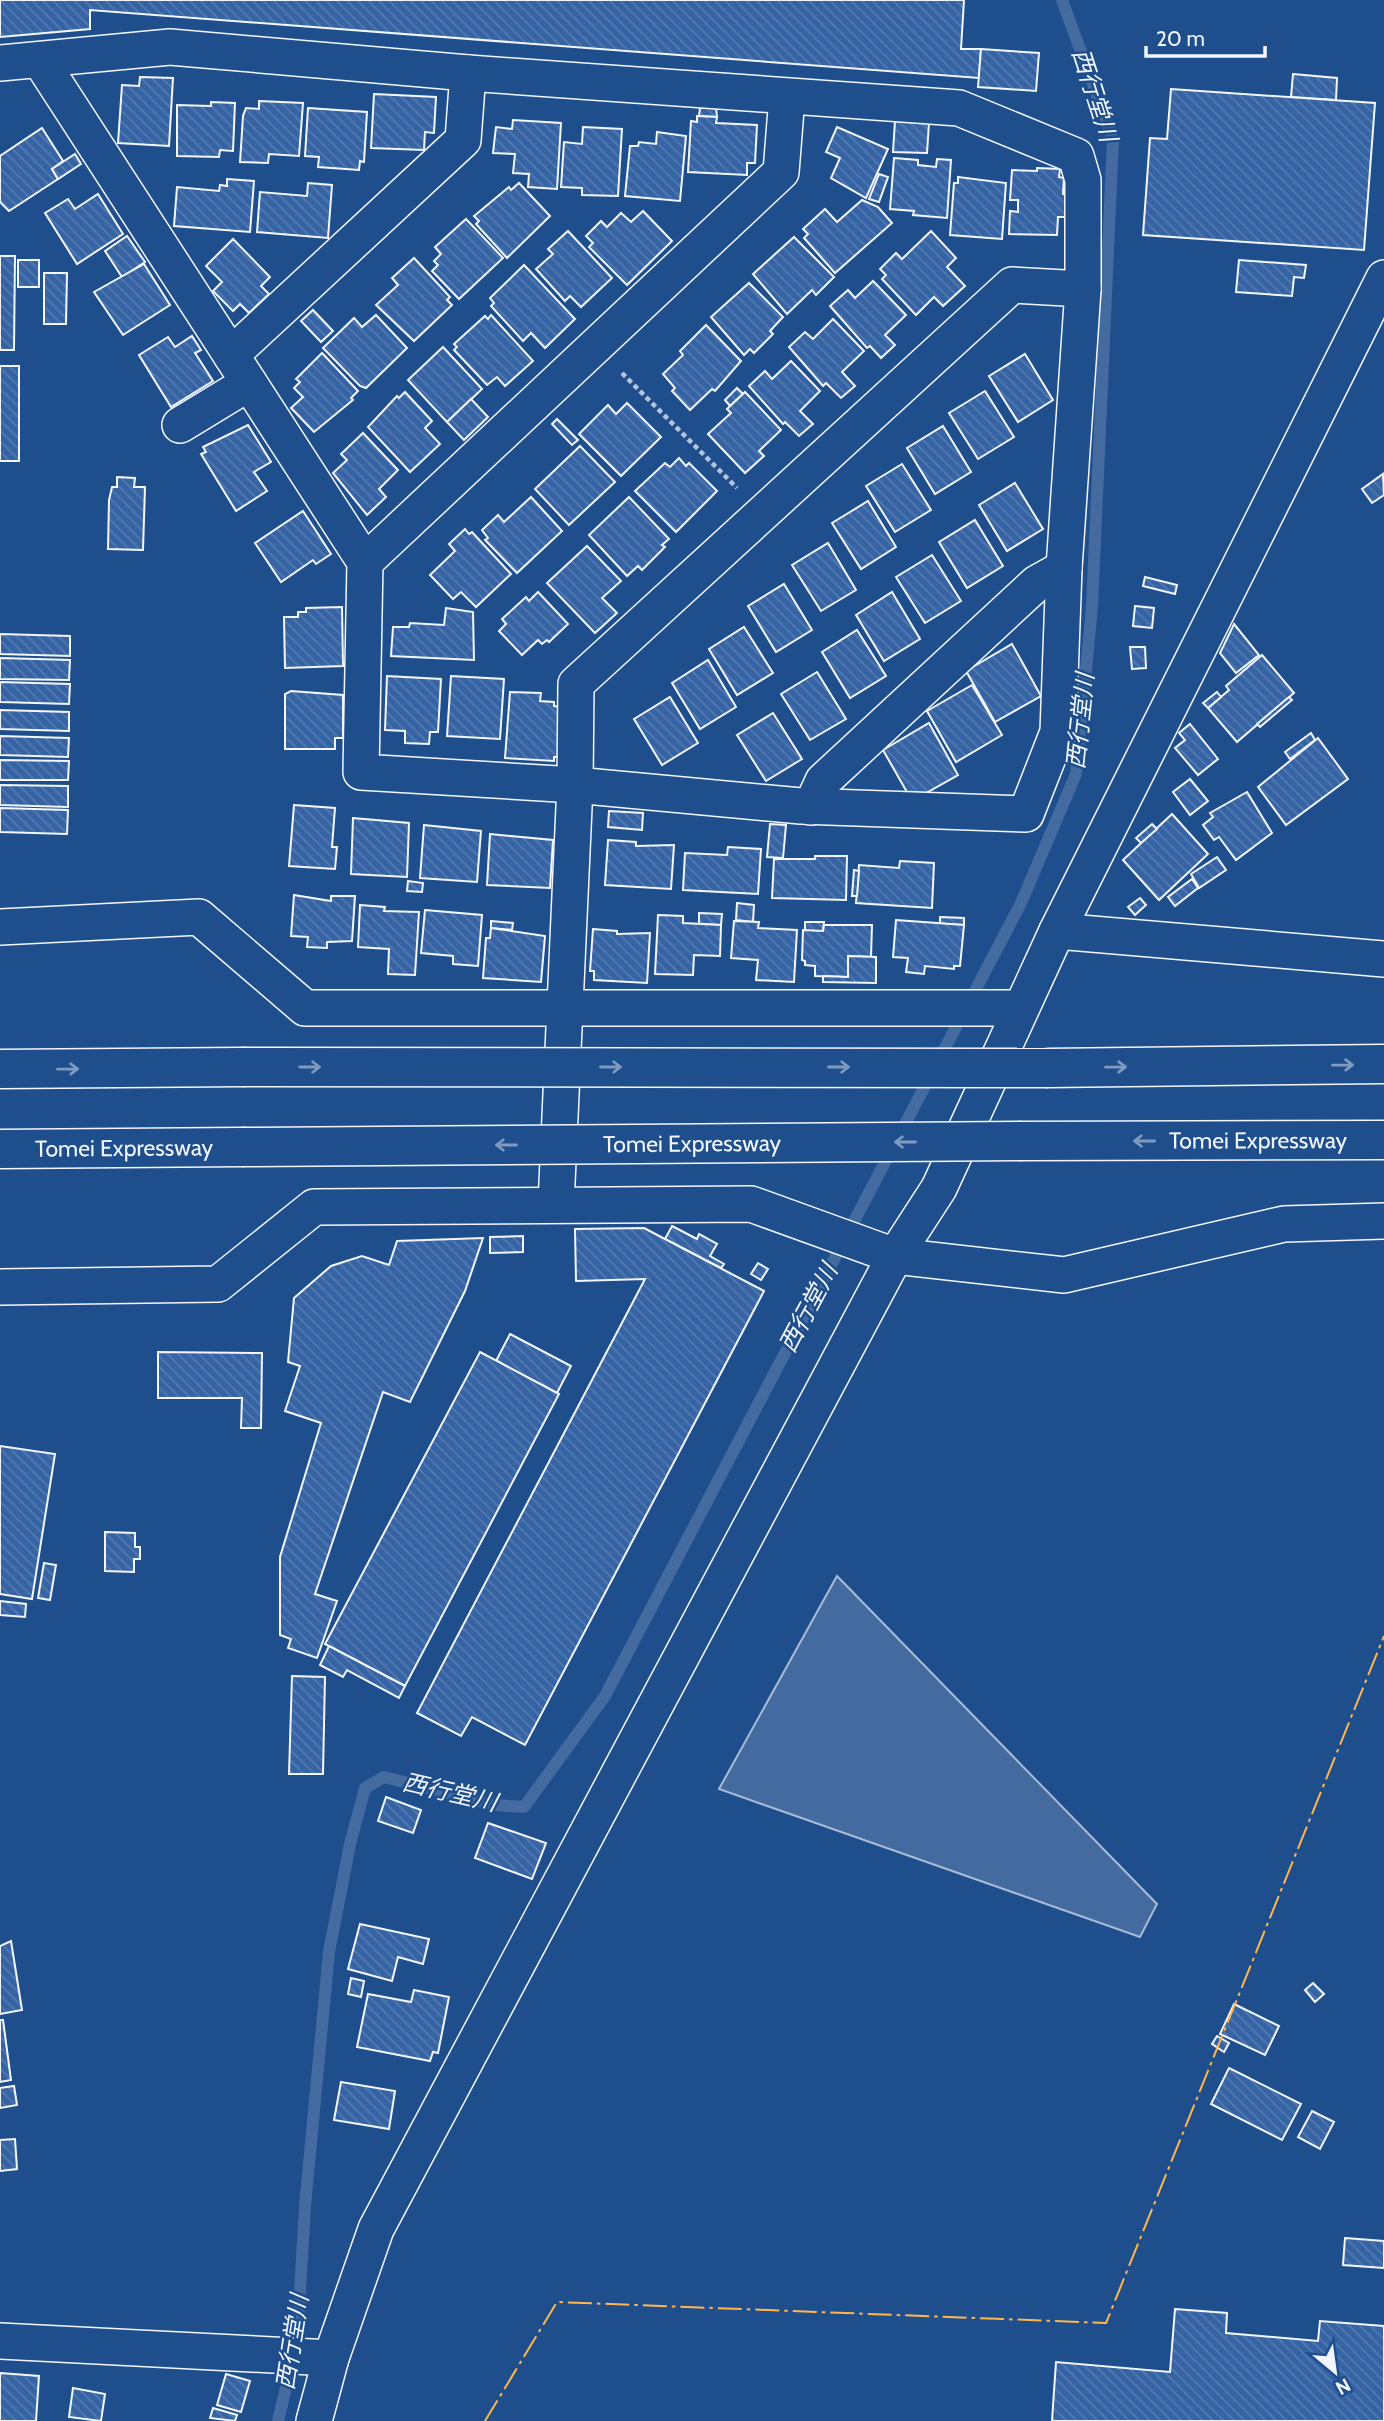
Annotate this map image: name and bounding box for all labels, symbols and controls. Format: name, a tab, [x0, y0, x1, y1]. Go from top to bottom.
scale bar	[1146, 14, 1265, 58]
text: 20 m	[1156, 26, 1205, 51]
water label: 西行堂川	[1066, 45, 1125, 148]
water label: 西行堂川	[1061, 669, 1100, 770]
one-way arrow	[1332, 1058, 1355, 1072]
one-way arrow	[298, 1060, 321, 1074]
one-way arrow	[599, 1060, 622, 1074]
one-way arrow	[827, 1060, 850, 1074]
one-way arrow	[1104, 1060, 1127, 1074]
one-way arrow	[56, 1062, 79, 1075]
street label: Tomei Expressway	[1169, 1126, 1348, 1155]
street label: Tomei Expressway	[603, 1129, 782, 1158]
street label: Tomei Expressway	[35, 1133, 214, 1163]
one-way arrow	[1133, 1134, 1156, 1148]
one-way arrow	[894, 1135, 917, 1149]
one-way arrow	[495, 1138, 518, 1152]
water label: 西行堂川	[773, 1256, 845, 1357]
water label: 西行堂川	[400, 1767, 503, 1818]
water label: 西行堂川	[270, 2289, 314, 2392]
north arrow	[1300, 2337, 1370, 2407]
text: N	[1332, 2373, 1354, 2400]

